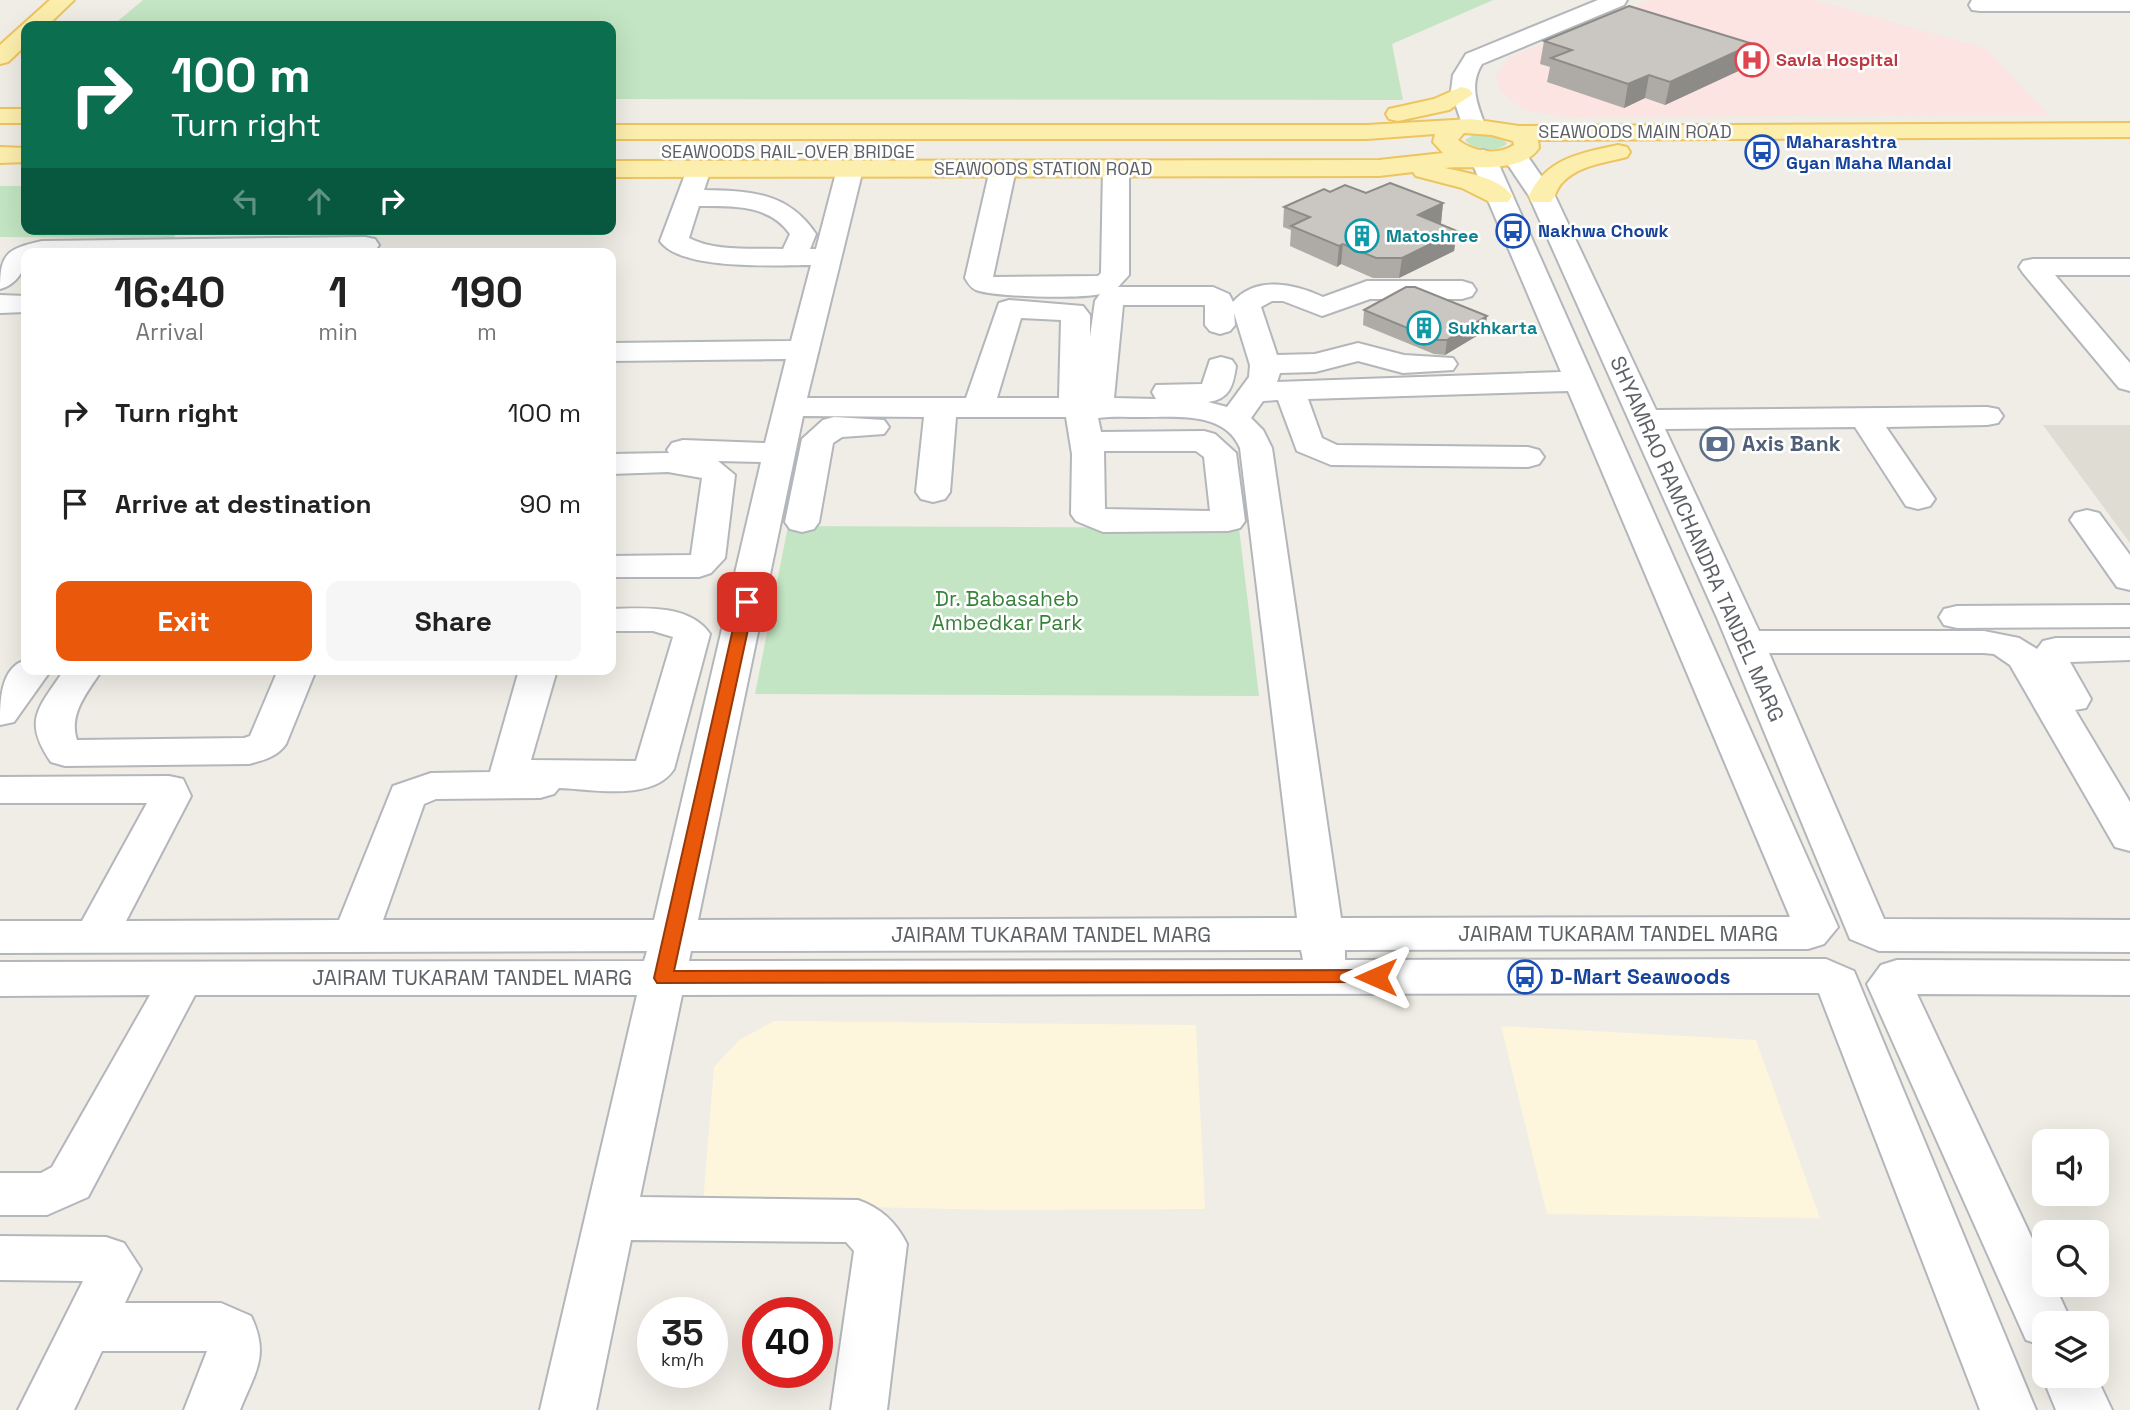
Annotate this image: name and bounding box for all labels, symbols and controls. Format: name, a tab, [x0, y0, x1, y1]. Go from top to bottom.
hospital icon: Savla Hospital	[1733, 41, 1771, 79]
text: 100 m	[171, 44, 311, 106]
place label: Savla Hospital	[1776, 48, 1898, 71]
icon: right	[56, 49, 147, 140]
text: Turn right	[171, 105, 321, 145]
street label: SEAWOODS MAIN ROAD	[1538, 120, 1732, 143]
place label: Maharashtra Gyan Maha Mandal	[1786, 130, 1951, 174]
bus stop icon: Maharashtra Gyan Maha Mandal	[1743, 133, 1781, 171]
street label: SEAWOODS RAIL-OVER BRIDGE	[661, 140, 915, 163]
street label: SEAWOODS STATION ROAD	[934, 157, 1152, 180]
icon: left	[227, 182, 265, 220]
icon: ahead	[300, 182, 338, 220]
icon: right	[373, 182, 411, 220]
bus stop icon: Nakhwa Chowk	[1494, 212, 1532, 250]
building icon: Matoshree	[1343, 217, 1381, 255]
place label: Nakhwa Chowk	[1538, 219, 1669, 242]
place label: Matoshree	[1386, 224, 1479, 247]
text: 16:40	[114, 266, 225, 319]
text: 1	[329, 266, 348, 319]
text: 190	[451, 266, 523, 319]
building icon: Sukhkarta	[1405, 309, 1443, 347]
place label: Sukhkarta	[1448, 316, 1538, 339]
text: Arrival	[135, 317, 204, 347]
text: min	[318, 317, 358, 347]
text: m	[477, 317, 497, 347]
street label: SHYAMRAO RAMCHANDRA TANDEL MARG	[1604, 352, 1791, 726]
icon: right	[56, 394, 94, 432]
text: Turn right	[115, 396, 239, 430]
text: 100 m	[508, 396, 581, 430]
bank icon: Axis Bank	[1698, 425, 1736, 463]
place label: Axis Bank	[1742, 430, 1841, 457]
icon: arrive	[56, 485, 94, 523]
text: Arrive at destination	[115, 487, 372, 521]
text: 90 m	[519, 487, 581, 521]
pin	[717, 572, 777, 632]
button: Exit	[56, 581, 312, 661]
button: Share	[326, 581, 581, 661]
icon: arrive	[728, 583, 766, 621]
park label: Dr. Babasaheb Ambedkar Park	[932, 585, 1082, 636]
street label: JAIRAM TUKARAM TANDEL MARG	[1458, 920, 1778, 947]
street label: JAIRAM TUKARAM TANDEL MARG	[891, 921, 1211, 948]
position arrow	[1339, 940, 1413, 1014]
bus stop icon: D-Mart Seawoods	[1506, 958, 1544, 996]
place label: D-Mart Seawoods	[1550, 963, 1730, 990]
street label: JAIRAM TUKARAM TANDEL MARG	[312, 964, 632, 991]
map controls	[2032, 1129, 2109, 1388]
button: sound	[2032, 1129, 2109, 1206]
button: search	[2032, 1220, 2109, 1297]
speed limit sign: 40	[742, 1297, 833, 1388]
text: 35	[661, 1311, 704, 1355]
button: layers	[2032, 1311, 2109, 1388]
text: km/h	[661, 1348, 704, 1371]

